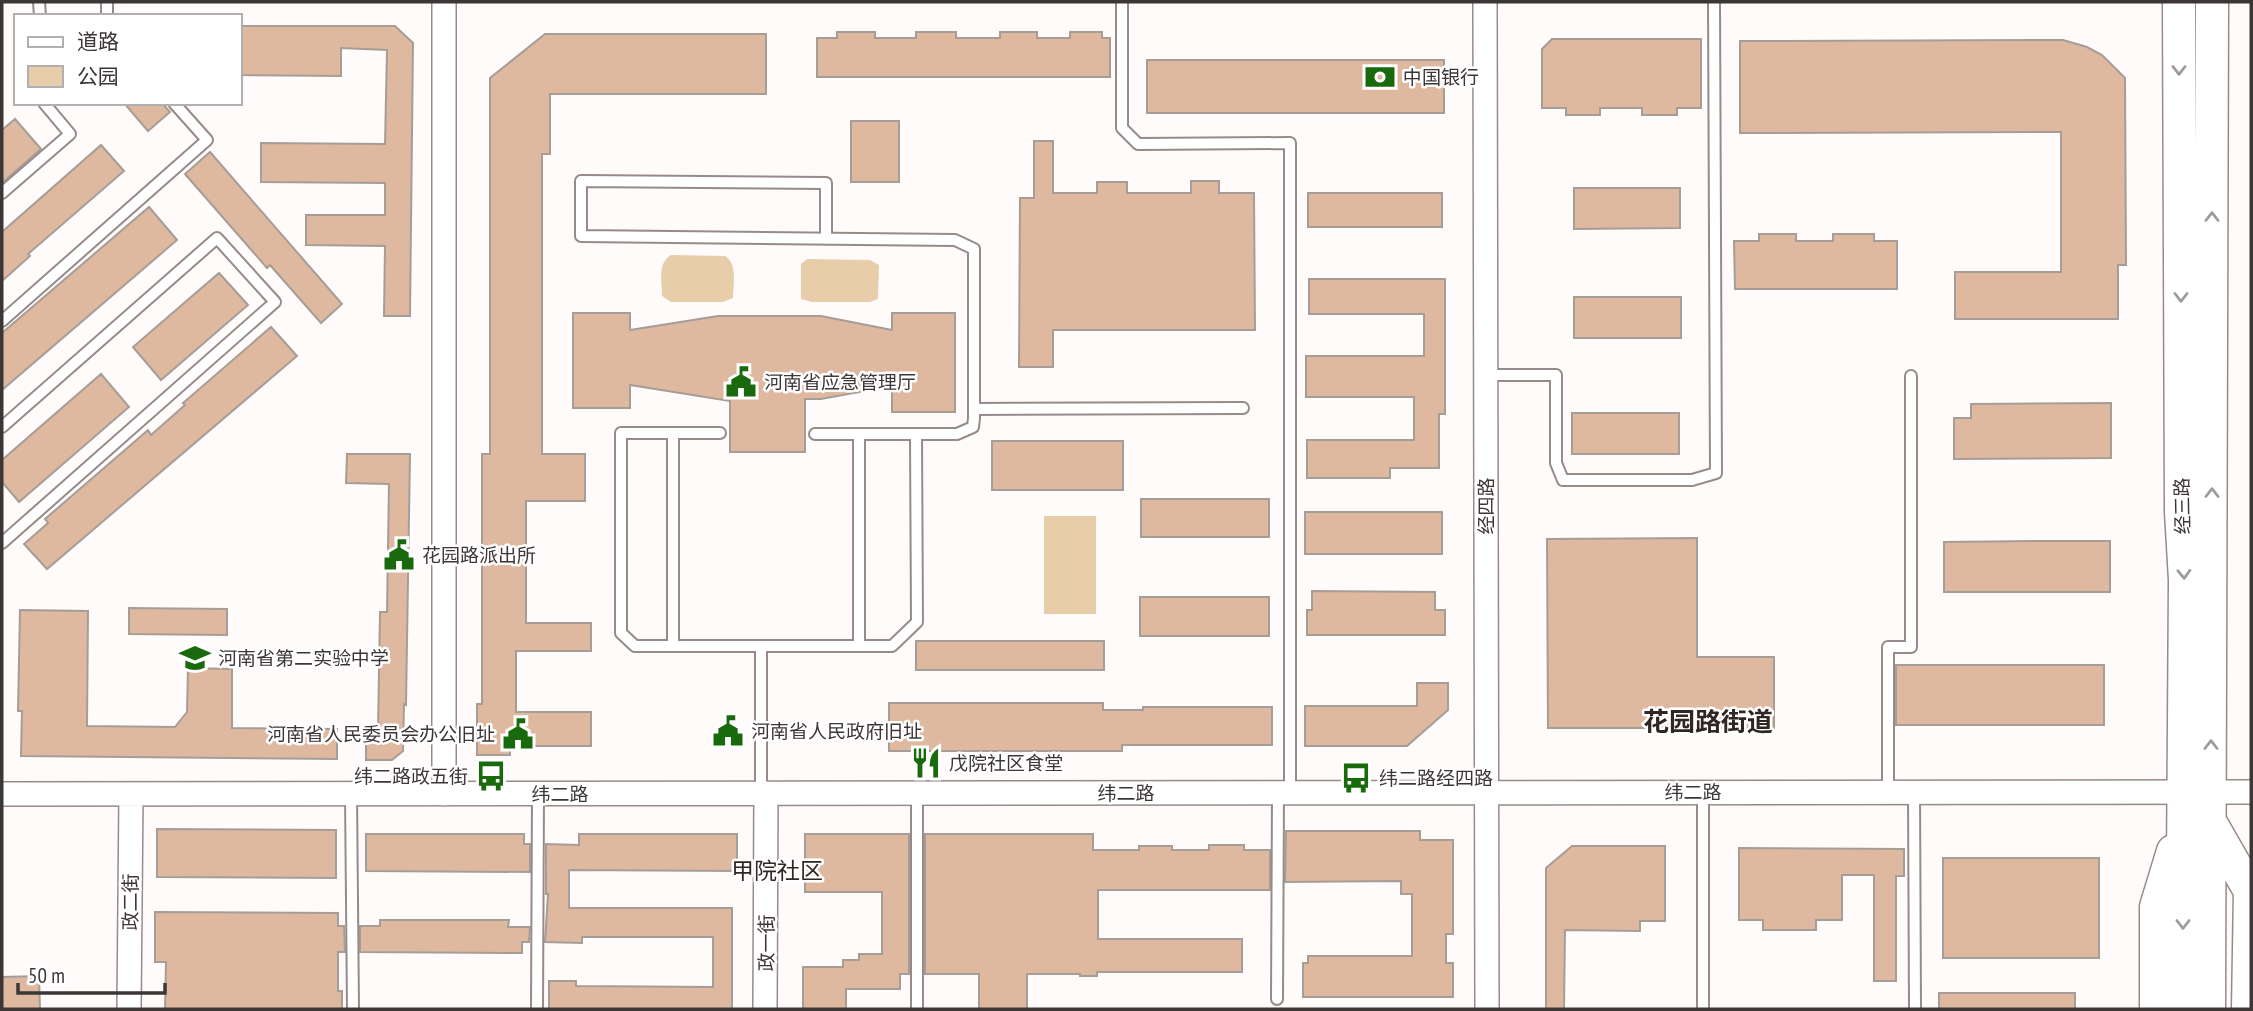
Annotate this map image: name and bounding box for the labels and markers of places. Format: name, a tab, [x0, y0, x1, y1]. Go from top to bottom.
bank icon: 中国银行	[1363, 60, 1397, 94]
place label: 中国银行	[1403, 65, 1479, 89]
public building icon: 河南省应急管理厅	[724, 365, 758, 399]
place label: 河南省应急管理厅	[764, 370, 916, 394]
public building icon: 花园路派出所	[382, 538, 416, 572]
place label: 花园路派出所	[422, 543, 536, 567]
school or university icon: 河南省第二实验中学	[178, 641, 212, 675]
place label: 河南省第二实验中学	[218, 646, 389, 670]
public building icon: 河南省人民政府旧址	[711, 714, 745, 748]
public building icon: 河南省人民委员会办公旧址	[501, 717, 535, 751]
place label: 河南省人民政府旧址	[751, 719, 922, 743]
place label: 河南省人民委员会办公旧址	[267, 722, 495, 746]
restaurant icon: 戊院社区食堂	[909, 746, 943, 780]
place label: 戊院社区食堂	[949, 751, 1063, 775]
bus stop icon: 纬二路政五街	[474, 759, 508, 793]
bus stop icon: 纬二路经四路	[1339, 761, 1373, 795]
place label: 纬二路政五街	[354, 764, 468, 788]
place label: 纬二路经四路	[1379, 766, 1493, 790]

